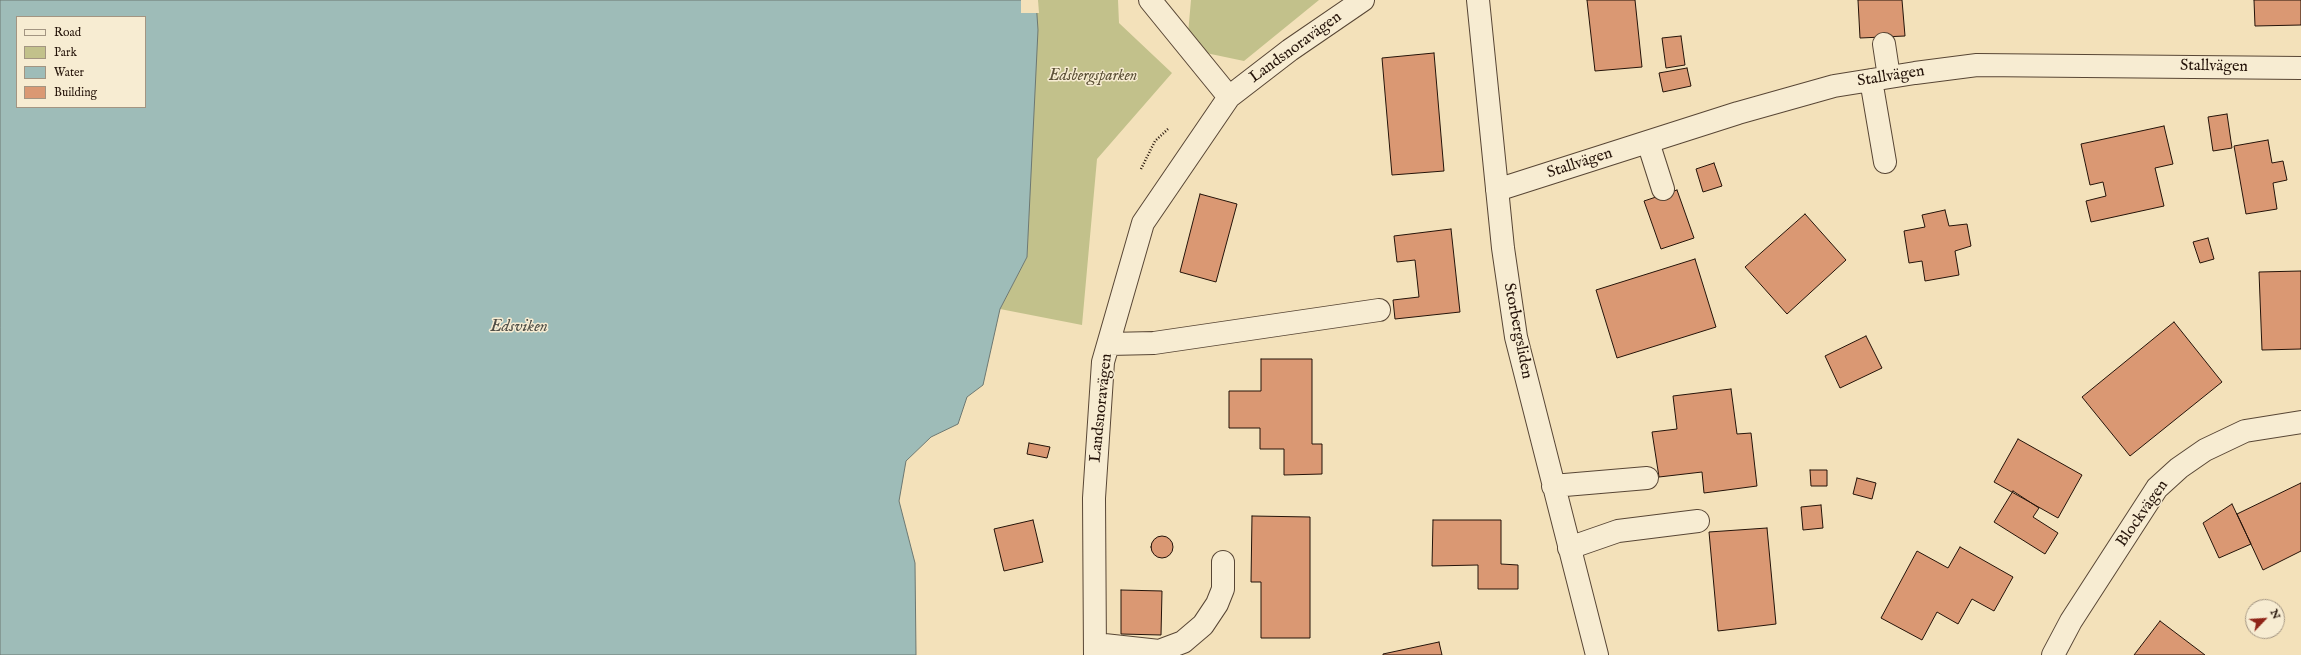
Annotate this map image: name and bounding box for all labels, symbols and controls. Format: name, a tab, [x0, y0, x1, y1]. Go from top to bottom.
street label: Landsnoravägen	[1246, 8, 1346, 88]
legend	[16, 16, 146, 108]
text: Road	[54, 25, 81, 40]
text: Park	[54, 45, 77, 60]
street label: Stallvägen	[2180, 57, 2248, 77]
street label: Stallvägen	[1856, 62, 1926, 92]
text: Water	[54, 65, 84, 80]
park label: Edsbergsparken	[1049, 67, 1137, 87]
text: Building	[54, 85, 97, 100]
street label: Stallvägen	[1545, 144, 1615, 184]
street label: Storbergsliden	[1498, 281, 1536, 381]
water label: Edsviken	[490, 318, 548, 338]
street label: Landsnoravägen	[1087, 353, 1117, 463]
street label: Blockvägen	[2113, 477, 2173, 551]
north arrow	[2245, 599, 2285, 639]
text: N	[2267, 607, 2283, 622]

